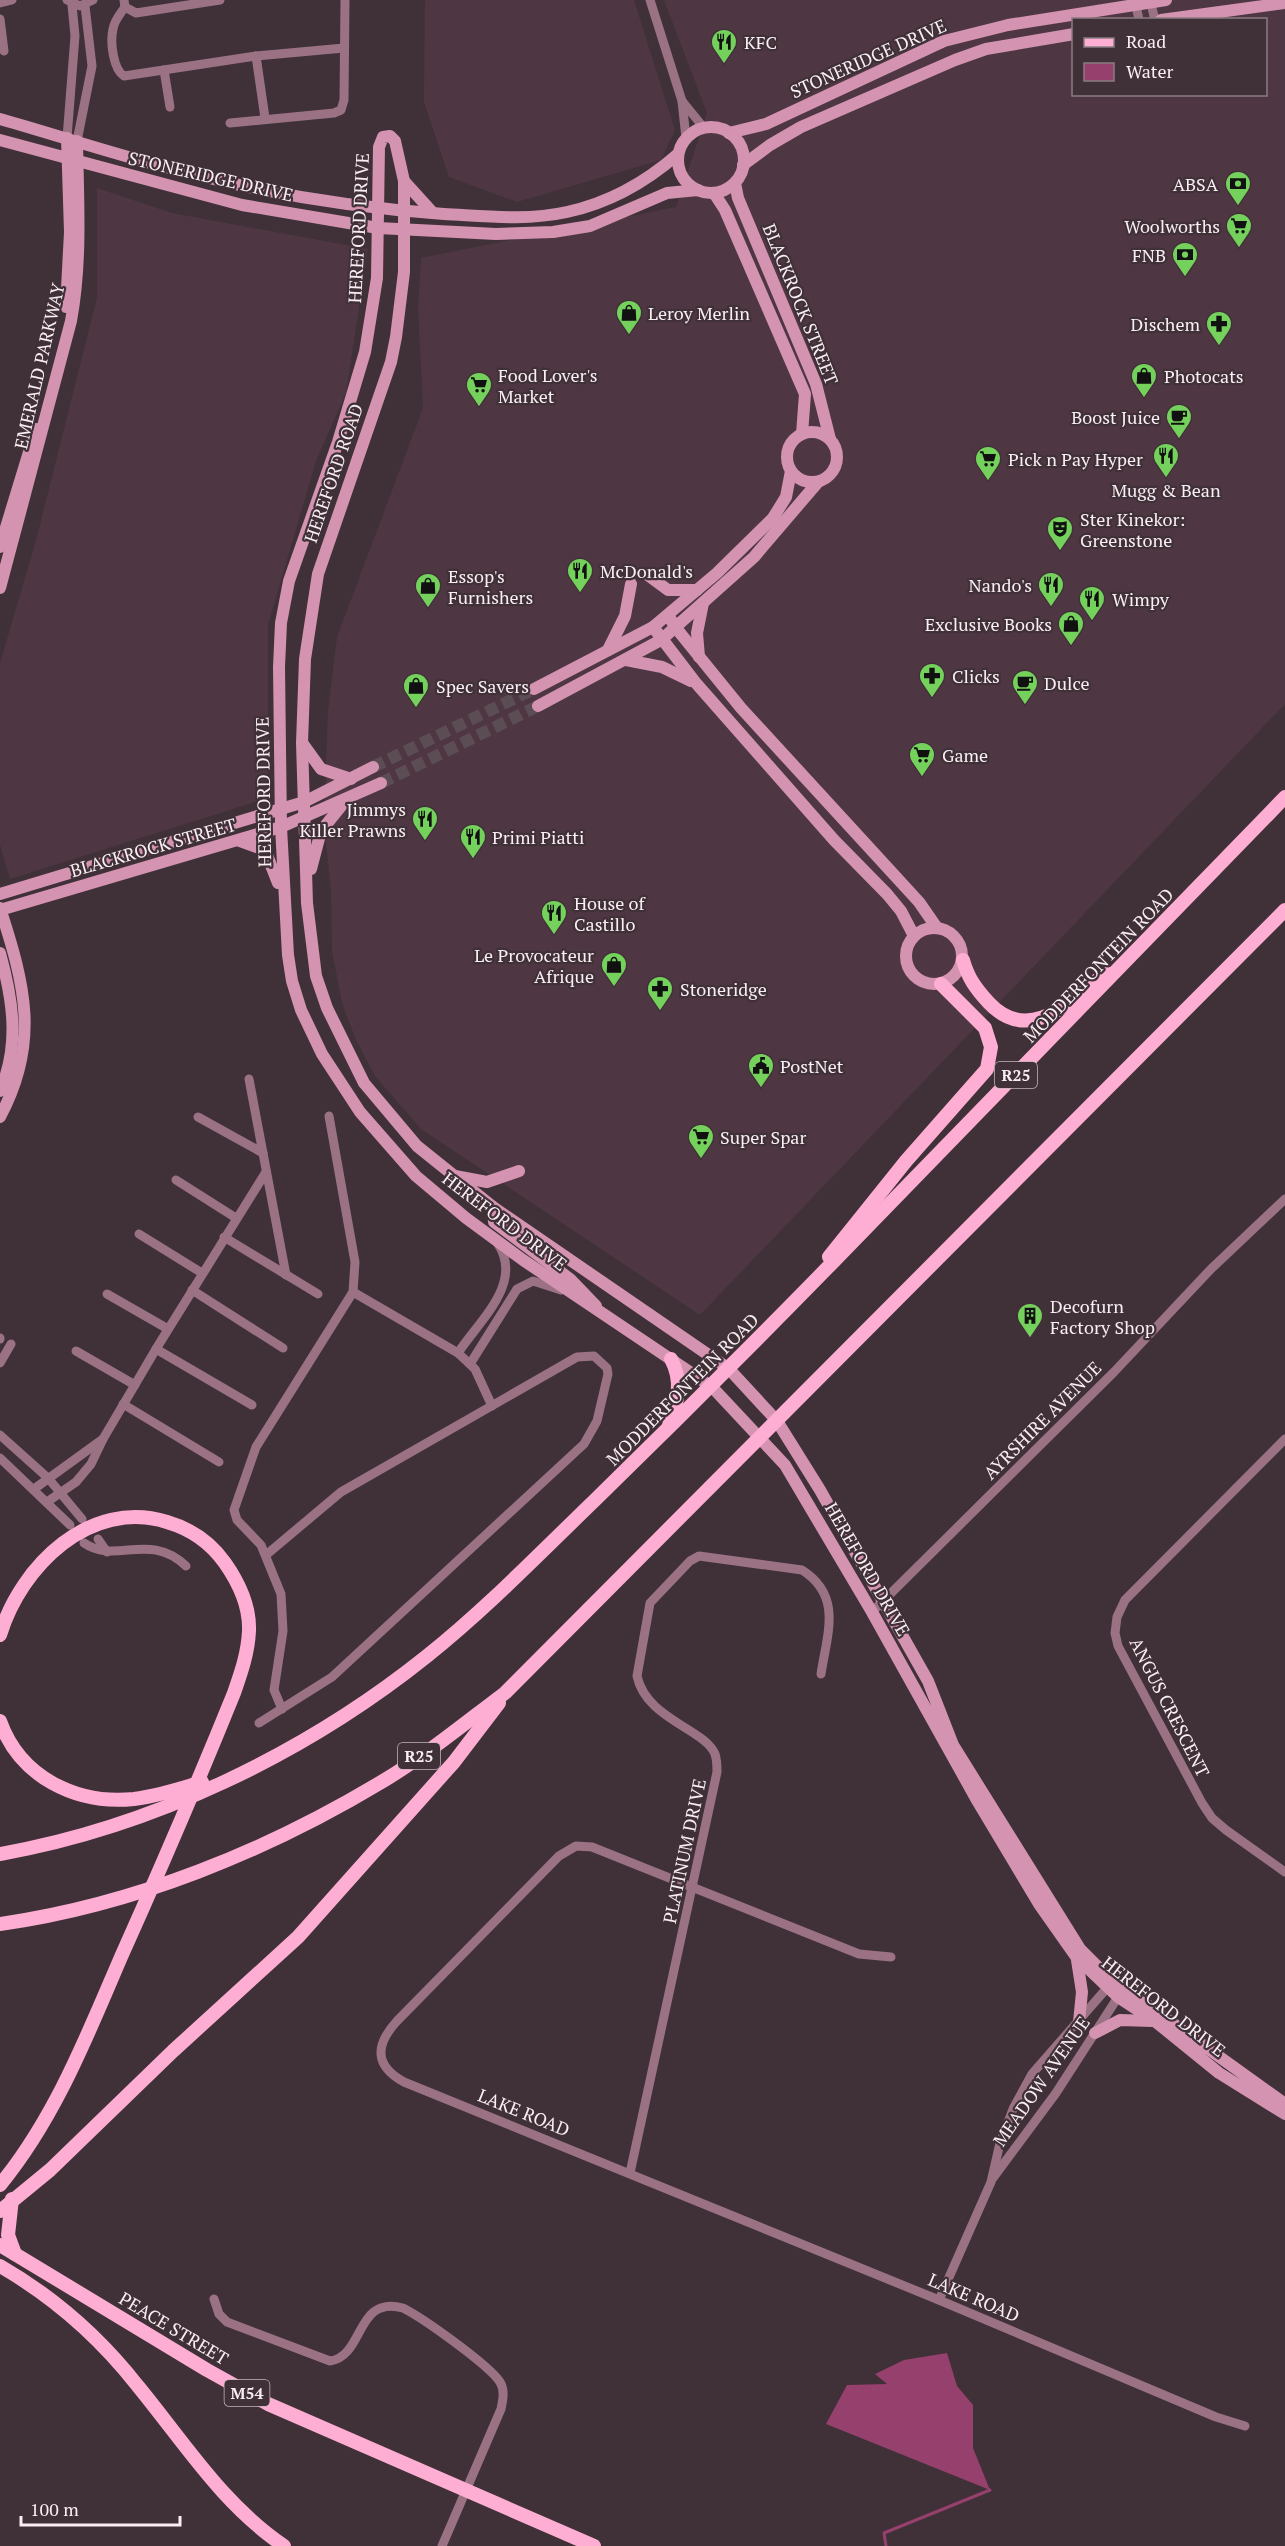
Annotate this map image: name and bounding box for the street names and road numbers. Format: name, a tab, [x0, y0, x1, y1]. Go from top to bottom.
street label: STONERIDGE DRIVE	[786, 13, 950, 103]
street label: STONERIDGE DRIVE	[126, 145, 296, 207]
street label: HEREFORD DRIVE	[342, 152, 374, 304]
street label: BLACKROCK STREET	[758, 220, 844, 388]
street label: EMERALD PARKWAY	[8, 280, 70, 451]
street label: HEREFORD ROAD	[298, 400, 368, 546]
street label: HEREFORD DRIVE	[250, 717, 276, 867]
street label: BLACKROCK STREET	[67, 812, 239, 882]
street label: MODDERFONTEIN ROAD	[1018, 882, 1178, 1048]
road number: R25	[995, 1062, 1037, 1088]
street label: HEREFORD DRIVE	[438, 1166, 572, 1276]
street label: MODDERFONTEIN ROAD	[601, 1308, 763, 1470]
street label: AYRSHIRE AVENUE	[978, 1356, 1106, 1484]
street label: HEREFORD DRIVE	[820, 1498, 916, 1640]
street label: ANGUS CRESCENT	[1124, 1633, 1216, 1781]
road number: R25	[398, 1743, 440, 1769]
street label: PLATINUM DRIVE	[657, 1776, 711, 1926]
street label: HEREFORD DRIVE	[1097, 1950, 1231, 2062]
street label: MEADOW AVENUE	[987, 2011, 1095, 2151]
street label: LAKE ROAD	[475, 2083, 573, 2141]
street label: LAKE ROAD	[925, 2267, 1023, 2327]
street label: PEACE STREET	[115, 2286, 233, 2370]
road number: M54	[224, 2380, 270, 2406]

